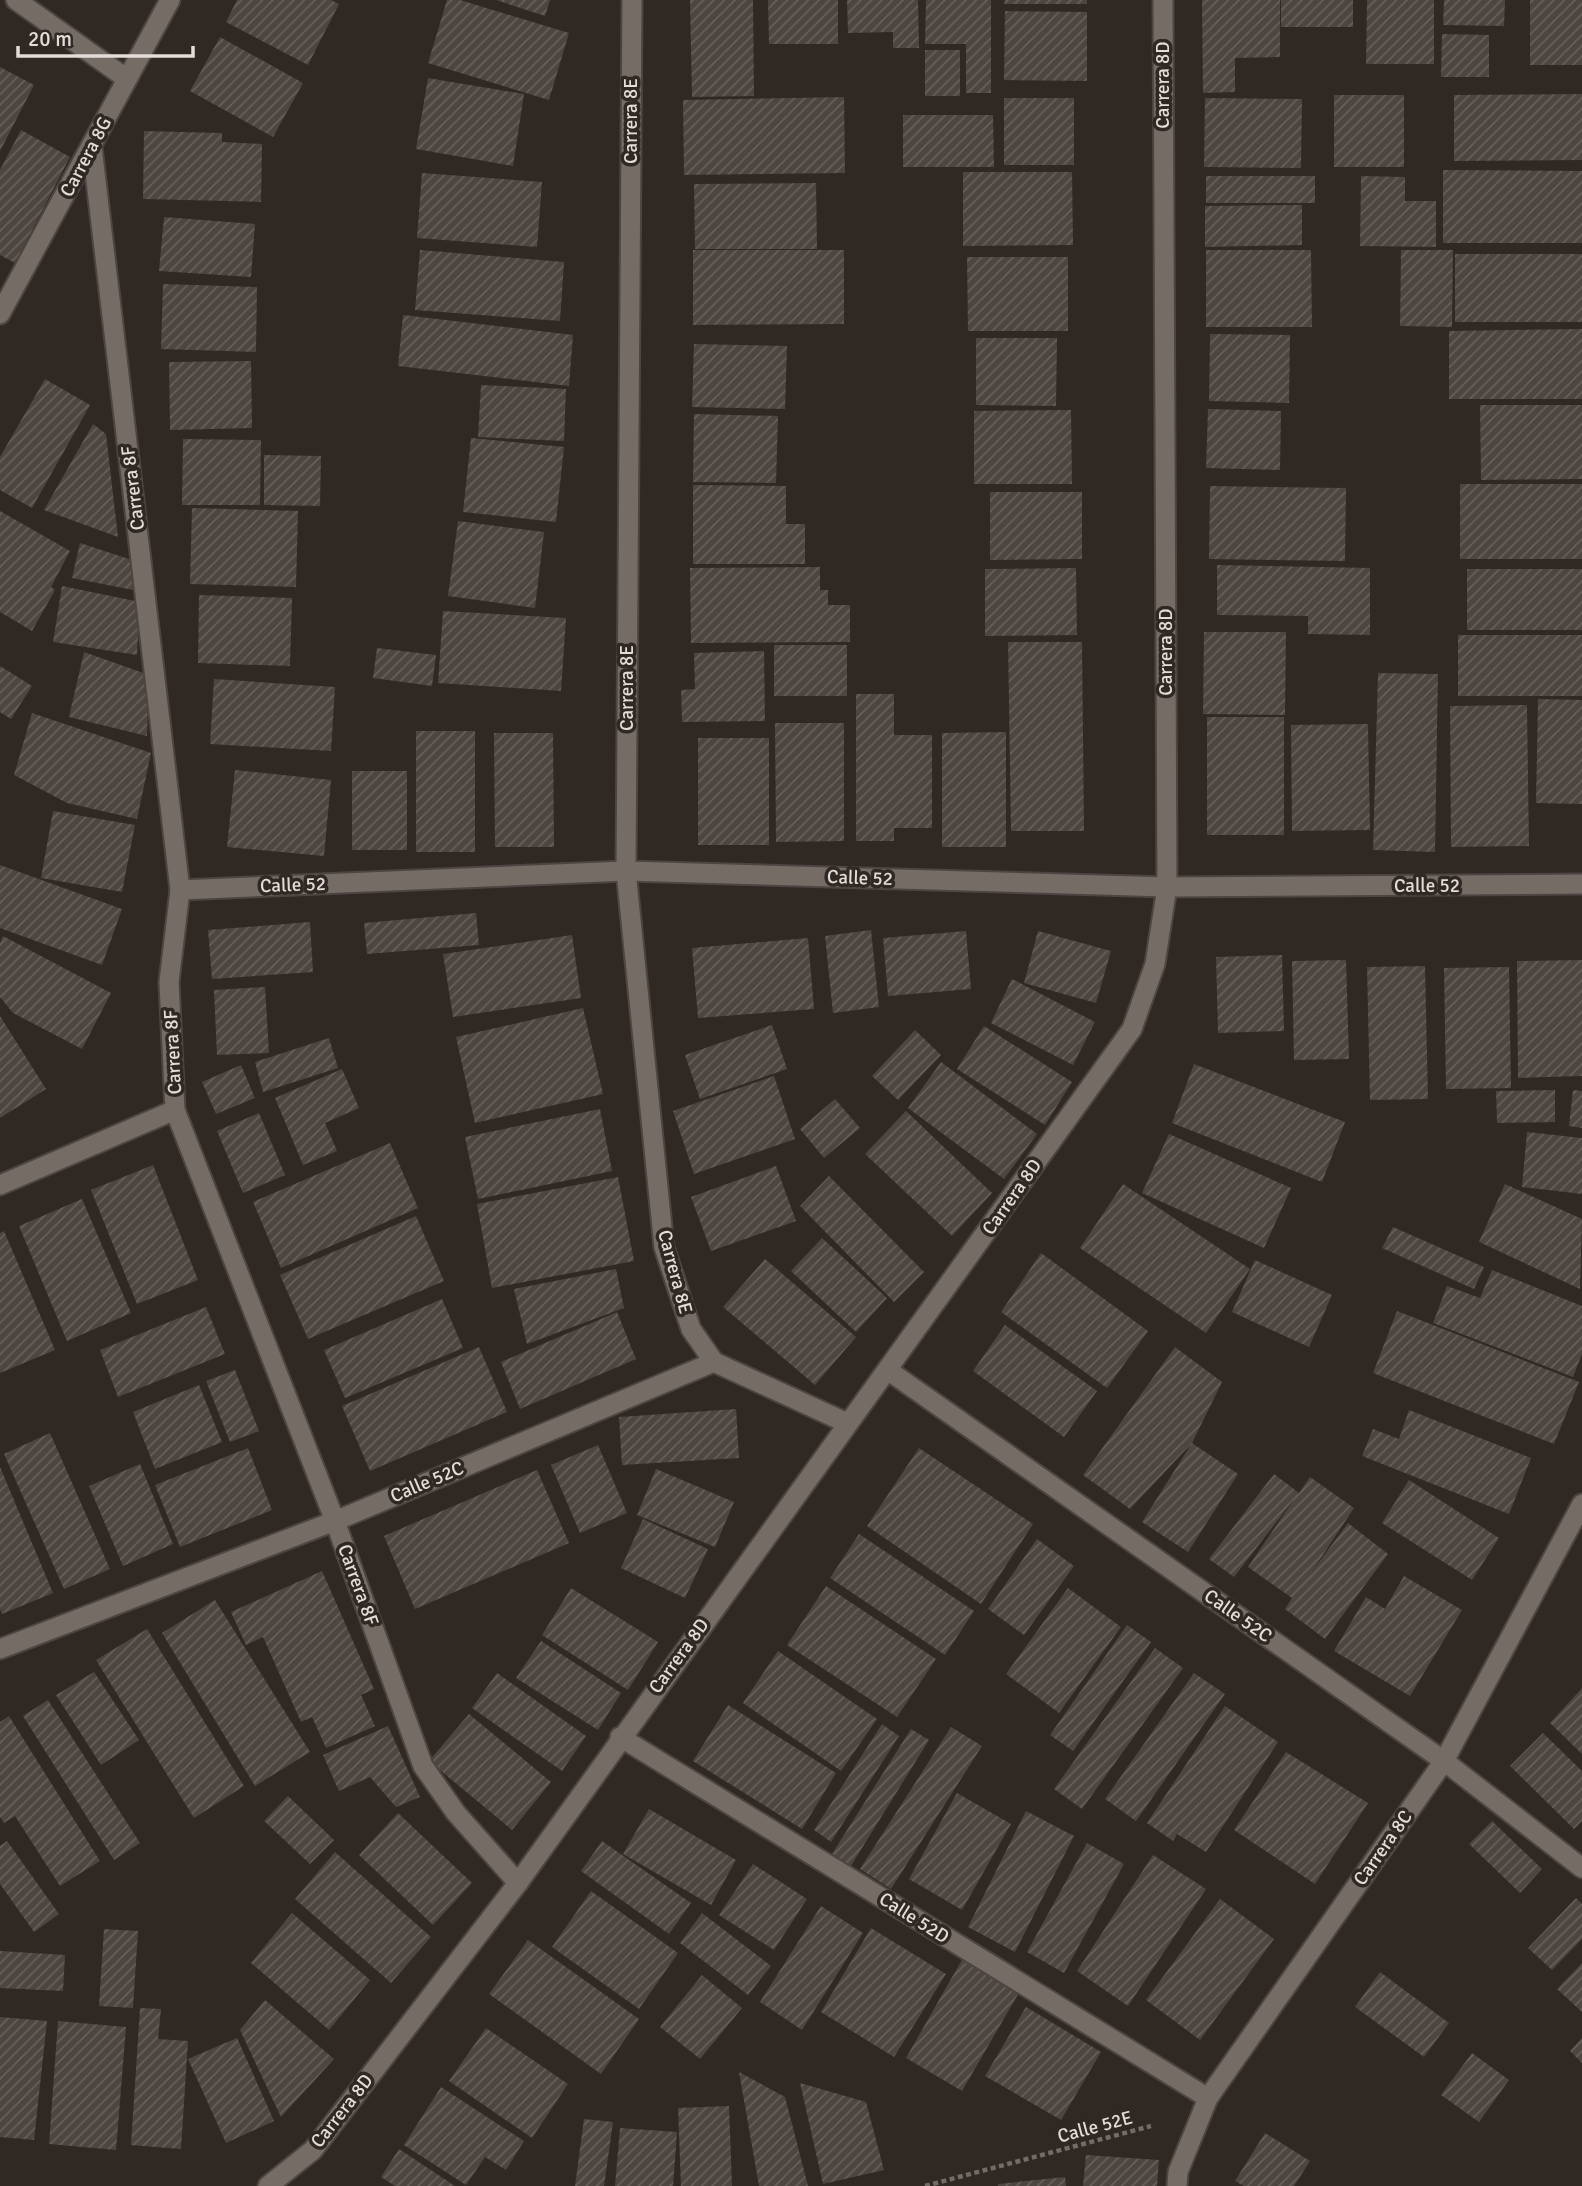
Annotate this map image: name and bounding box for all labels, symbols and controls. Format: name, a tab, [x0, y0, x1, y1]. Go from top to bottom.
scale bar	[18, 14, 192, 58]
text: 20 m	[28, 26, 72, 52]
street label: Carrera 8D	[1151, 41, 1175, 129]
street label: Carrera 8E	[619, 78, 643, 164]
street label: Carrera 8G	[55, 113, 117, 201]
street label: Carrera 8F	[116, 444, 150, 532]
street label: Carrera 8D	[1154, 608, 1178, 696]
street label: Carrera 8E	[615, 645, 639, 731]
street label: Calle 52	[827, 865, 893, 891]
street label: Calle 52	[260, 872, 326, 898]
street label: Calle 52	[1394, 874, 1460, 898]
street label: Carrera 8F	[159, 1009, 187, 1095]
street label: Carrera 8D	[977, 1154, 1047, 1240]
street label: Carrera 8E	[652, 1227, 698, 1317]
street label: Calle 52C	[387, 1456, 467, 1508]
street label: Carrera 8F	[332, 1541, 384, 1629]
street label: Calle 52C	[1199, 1584, 1277, 1648]
street label: Carrera 8D	[644, 1614, 714, 1698]
street label: Carrera 8C	[1348, 1806, 1418, 1890]
street label: Calle 52D	[874, 1887, 954, 1949]
street label: Carrera 8D	[306, 2069, 378, 2153]
street label: Calle 52E	[1055, 2105, 1135, 2149]

